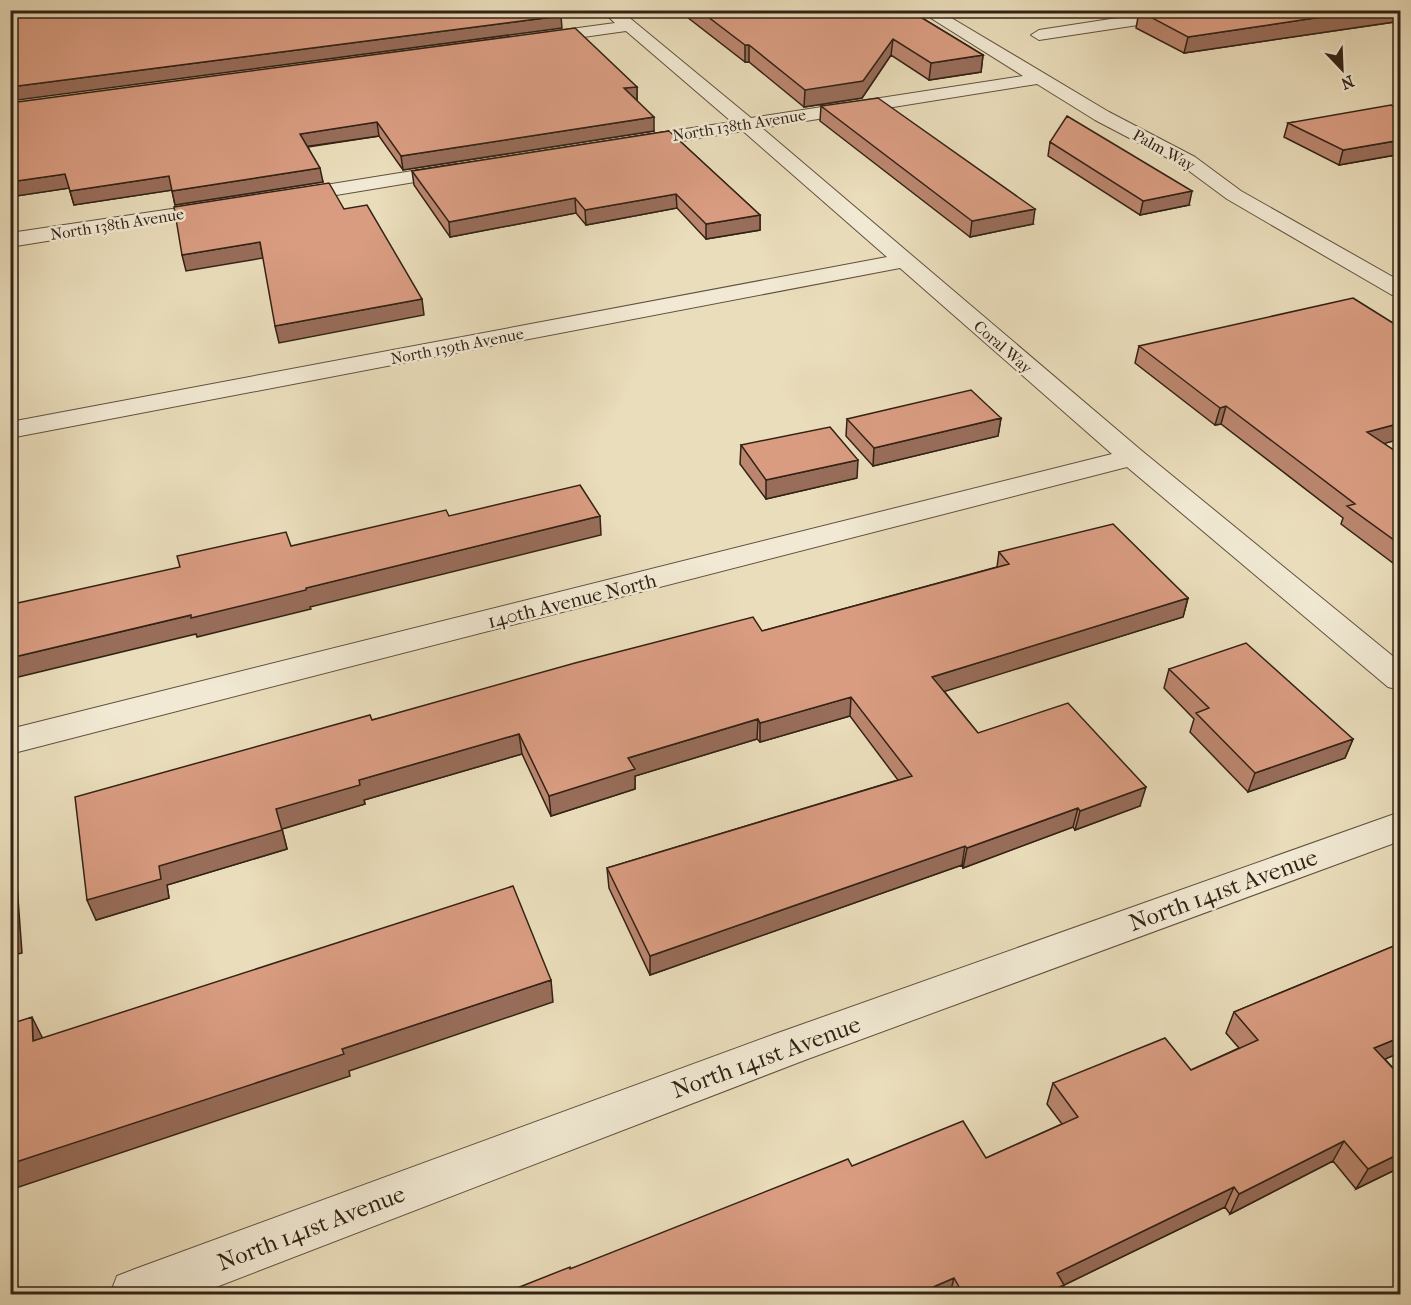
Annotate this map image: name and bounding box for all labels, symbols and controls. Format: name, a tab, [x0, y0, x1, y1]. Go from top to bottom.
north arrow	[1312, 39, 1372, 99]
text: N	[1338, 71, 1357, 94]
street label: North 138th Avenue	[671, 105, 807, 145]
street label: Palm Way	[1130, 125, 1199, 175]
street label: North 138th Avenue	[49, 204, 185, 244]
street label: Coral Way	[970, 317, 1036, 378]
street label: North 139th Avenue	[389, 324, 525, 368]
street label: 140th Avenue North	[485, 569, 660, 633]
street label: North 141st Avenue	[1125, 843, 1321, 937]
street label: North 141st Avenue	[668, 1010, 864, 1104]
street label: North 141st Avenue	[213, 1179, 409, 1277]

